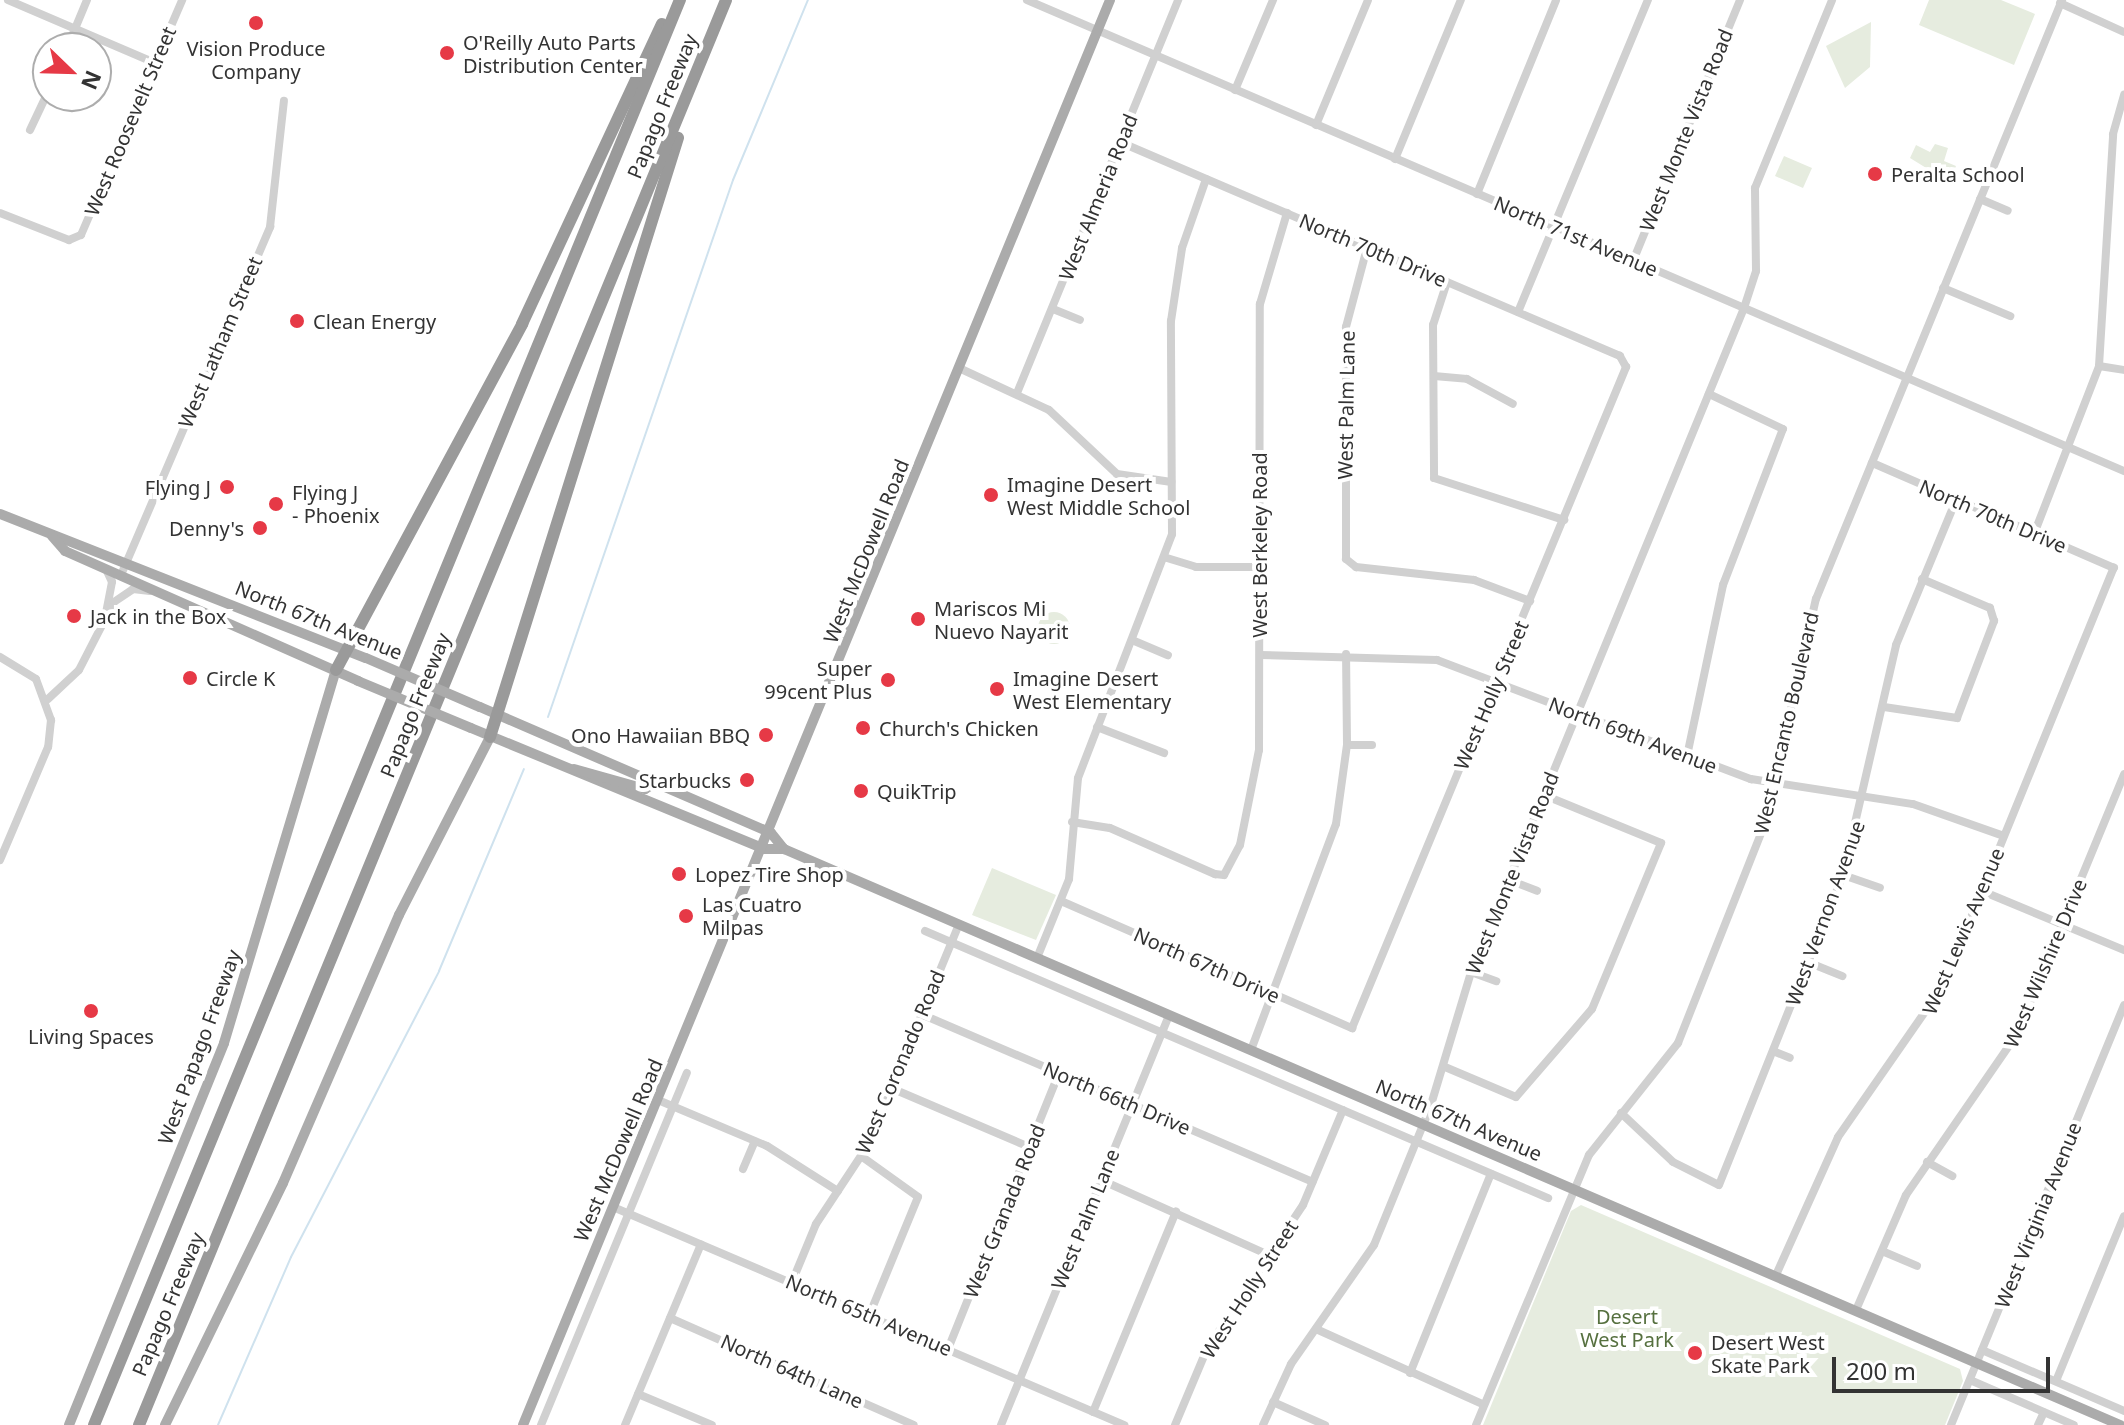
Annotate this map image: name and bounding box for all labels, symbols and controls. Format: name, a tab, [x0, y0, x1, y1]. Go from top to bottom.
marker: Vision Produce Company	[247, 14, 265, 32]
street label: West Roosevelt Street	[79, 23, 181, 219]
street label: West Monte Vista Road	[1634, 25, 1738, 235]
place label: O'Reilly Auto Parts Distribution Center	[463, 30, 643, 77]
street label: Papago Freeway	[622, 30, 702, 182]
north arrow	[32, 32, 112, 112]
place label: Vision Produce Company	[186, 36, 326, 83]
marker: O'Reilly Auto Parts Distribution Center	[438, 44, 456, 62]
text: N	[75, 66, 110, 95]
street label: West Almeria Road	[1054, 110, 1142, 284]
place label: Peralta School	[1891, 162, 2025, 186]
marker: Peralta School	[1866, 165, 1884, 183]
street label: North 71st Avenue	[1491, 191, 1661, 281]
street label: North 70th Drive	[1296, 208, 1450, 292]
street label: West Latham Street	[173, 253, 267, 431]
place label: Clean Energy	[313, 309, 436, 333]
marker: Clean Energy	[288, 312, 306, 330]
street label: West Palm Lane	[1333, 330, 1359, 480]
street label: West Berkeley Road	[1247, 452, 1271, 638]
street label: West McDowell Road	[818, 456, 914, 646]
place label: Imagine Desert West Middle School	[1007, 472, 1190, 519]
street label: North 70th Drive	[1916, 474, 2070, 558]
place label: Flying J	[145, 475, 211, 499]
marker: Flying J	[218, 478, 236, 496]
place label: Flying J - Phoenix	[292, 480, 380, 527]
marker: Imagine Desert West Middle School	[982, 486, 1000, 504]
marker: Flying J - Phoenix	[267, 495, 285, 513]
place label: Denny's	[169, 516, 244, 540]
marker: Denny's	[251, 519, 269, 537]
street label: North 67th Avenue	[232, 575, 406, 665]
place label: Mariscos Mi Nuevo Nayarit	[934, 596, 1068, 643]
place label: Jack in the Box	[90, 604, 226, 628]
marker: Jack in the Box	[65, 607, 83, 625]
street label: West Encanto Boulevard	[1749, 609, 1823, 837]
marker: Mariscos Mi Nuevo Nayarit	[909, 610, 927, 628]
street label: West Holly Street	[1449, 617, 1533, 773]
street label: Papago Freeway	[375, 629, 455, 781]
place label: Super 99cent Plus	[764, 656, 872, 703]
place label: Circle K	[206, 666, 275, 690]
place label: Imagine Desert West Elementary	[1013, 666, 1171, 713]
marker: Circle K	[181, 669, 199, 687]
marker: Super 99cent Plus	[879, 671, 897, 689]
marker: Imagine Desert West Elementary	[988, 680, 1006, 698]
street label: North 69th Avenue	[1546, 692, 1720, 778]
place label: Church's Chicken	[879, 716, 1039, 740]
marker: Church's Chicken	[854, 719, 872, 737]
place label: Ono Hawaiian BBQ	[571, 723, 750, 747]
marker: Ono Hawaiian BBQ	[757, 726, 775, 744]
place label: Starbucks	[639, 768, 731, 792]
street label: West Monte Vista Road	[1460, 768, 1564, 978]
marker: Starbucks	[738, 771, 756, 789]
place label: QuikTrip	[877, 779, 957, 803]
marker: QuikTrip	[852, 782, 870, 800]
street label: West Vernon Avenue	[1780, 817, 1870, 1009]
street label: West Lewis Avenue	[1917, 844, 2009, 1018]
place label: Lopez Tire Shop	[695, 862, 844, 886]
marker: Lopez Tire Shop	[670, 865, 688, 883]
street label: West Wilshire Drive	[1999, 875, 2091, 1051]
place label: Las Cuatro Milpas	[702, 892, 802, 939]
marker: Las Cuatro Milpas	[677, 907, 695, 925]
street label: North 67th Drive	[1130, 922, 1284, 1008]
street label: West Papago Freeway	[153, 946, 245, 1148]
street label: West Coronado Road	[850, 966, 950, 1158]
marker: Living Spaces	[82, 1002, 100, 1020]
place label: Living Spaces	[28, 1024, 154, 1048]
street label: West McDowell Road	[569, 1055, 667, 1245]
street label: North 66th Drive	[1040, 1056, 1194, 1140]
street label: North 67th Avenue	[1372, 1074, 1546, 1166]
street label: West Virginia Avenue	[1990, 1119, 2086, 1311]
street label: West Granada Road	[958, 1121, 1050, 1301]
street label: West Palm Lane	[1046, 1145, 1124, 1293]
street label: West Holly Street	[1195, 1215, 1303, 1363]
street label: Papago Freeway	[127, 1228, 209, 1380]
street label: North 65th Avenue	[782, 1269, 956, 1361]
park label: Desert West Park	[1580, 1305, 1674, 1352]
street label: North 64th Lane	[717, 1329, 867, 1413]
place label: Desert West Skate Park	[1711, 1330, 1825, 1377]
scale bar	[1836, 1341, 2054, 1391]
marker: Desert West Skate Park	[1686, 1344, 1704, 1362]
text: 200 m	[1846, 1354, 1916, 1387]

